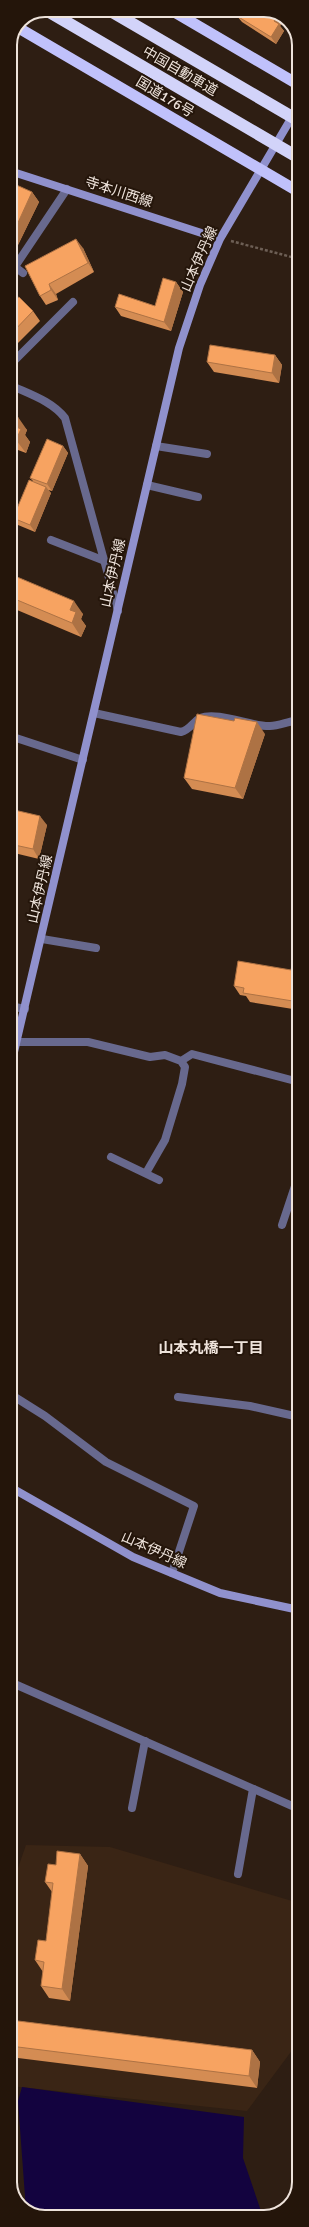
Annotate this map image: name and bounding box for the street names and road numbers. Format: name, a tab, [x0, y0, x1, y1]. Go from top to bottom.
street label: 中国自動車道	[139, 43, 221, 99]
street label: 国道176号	[133, 73, 197, 121]
street label: 寺本川西線	[83, 173, 155, 211]
street label: 山本伊丹線	[177, 224, 221, 294]
street label: 山本伊丹線	[97, 537, 129, 609]
street label: 山本伊丹線	[24, 853, 56, 925]
street label: 山本伊丹線	[119, 1528, 189, 1572]

